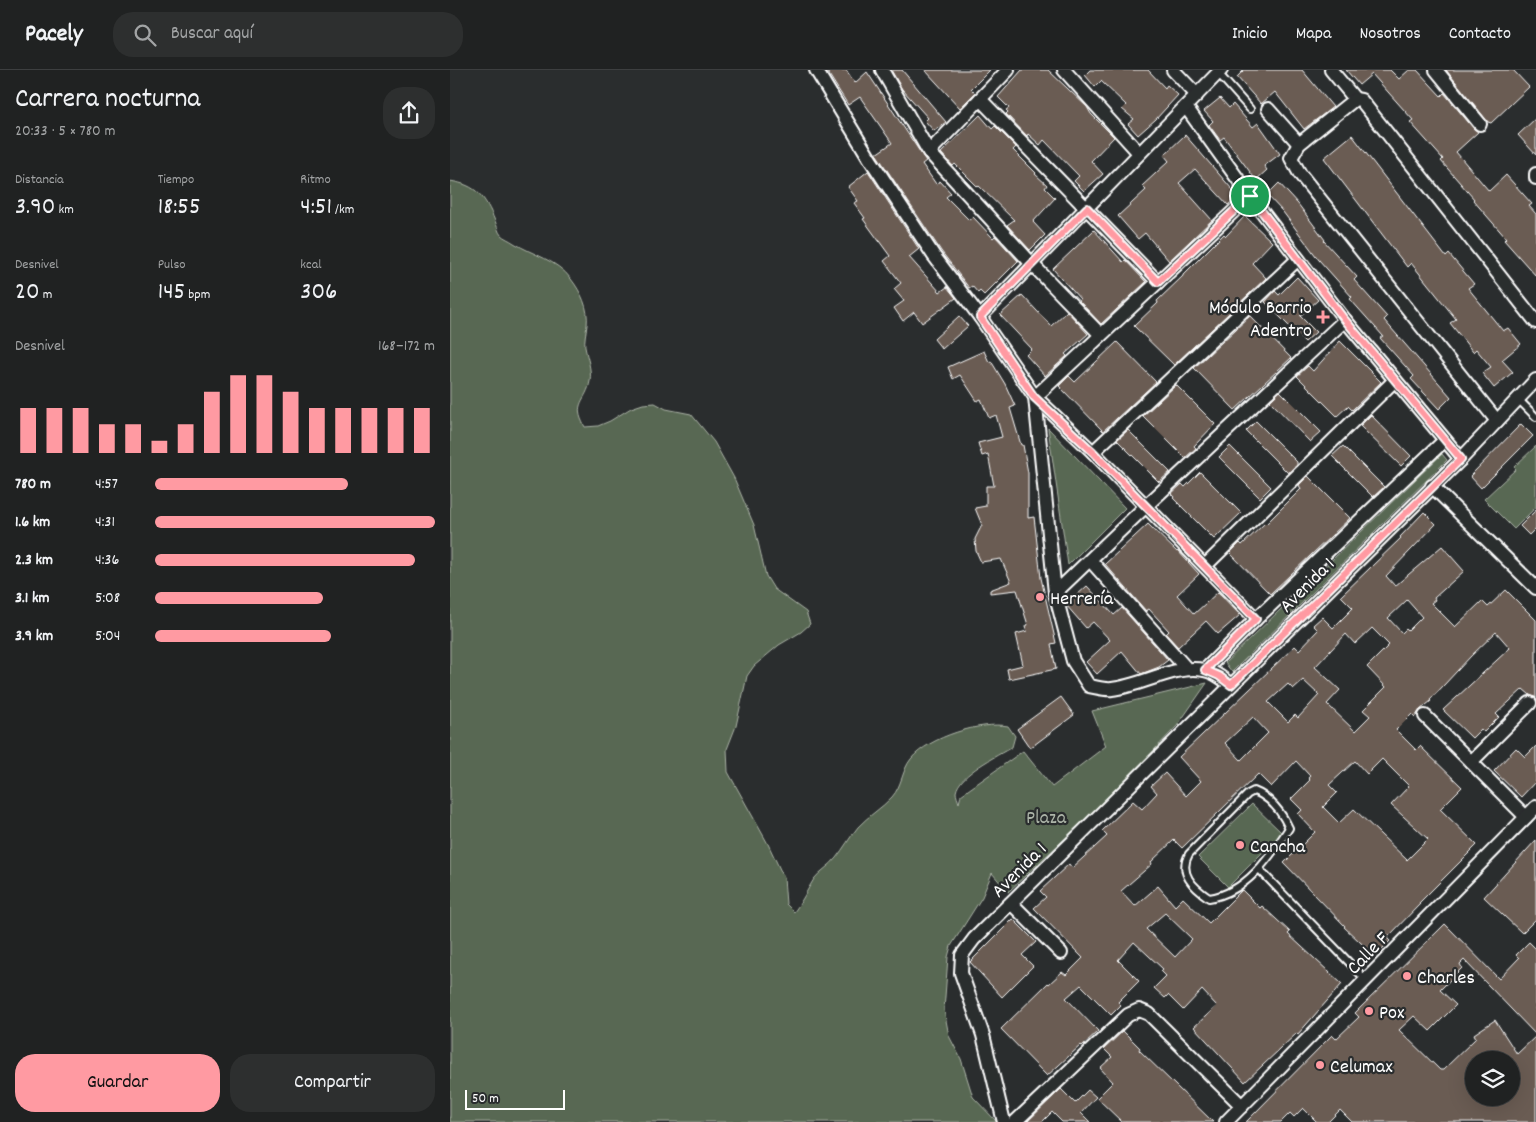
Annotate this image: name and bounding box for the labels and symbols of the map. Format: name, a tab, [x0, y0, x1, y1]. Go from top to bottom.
pin	[1229, 175, 1271, 217]
place label: Módulo Barrio Adentro	[1209, 295, 1312, 346]
marker: Módulo Barrio Adentro	[1316, 310, 1330, 324]
street label: Avenida 1	[1274, 552, 1342, 620]
place label: Herrería	[1050, 586, 1114, 614]
marker: Herrería	[1034, 591, 1046, 603]
park label: Plaza	[1026, 805, 1067, 833]
place label: Cancha	[1250, 834, 1306, 862]
street label: Avenida 1	[986, 837, 1054, 905]
marker: Cancha	[1234, 839, 1246, 851]
street label: Calle F	[1341, 926, 1397, 982]
place label: Charles	[1417, 965, 1475, 993]
marker: Charles	[1401, 970, 1413, 982]
place label: Pox	[1379, 1000, 1405, 1028]
marker: Pox	[1363, 1005, 1375, 1017]
place label: Celumax	[1330, 1054, 1393, 1082]
marker: Celumax	[1314, 1059, 1326, 1071]
scale bar	[465, 1087, 565, 1110]

